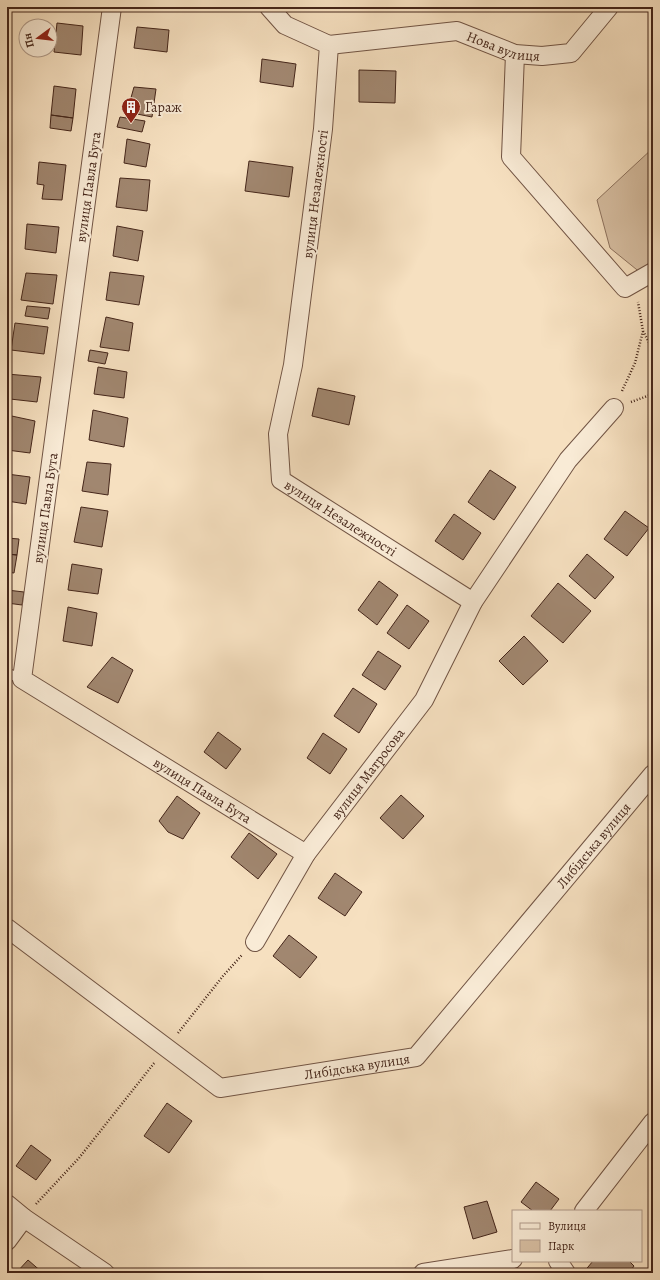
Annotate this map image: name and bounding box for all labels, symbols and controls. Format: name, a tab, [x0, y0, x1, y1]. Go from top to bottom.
north arrow	[18, 18, 58, 58]
street label: Нова вулиця	[464, 27, 541, 66]
text: Пн	[20, 31, 38, 49]
building icon: Гараж	[120, 96, 142, 124]
place label: Гараж	[145, 98, 182, 117]
street label: вулиця Незалежності	[298, 129, 333, 260]
street label: вулиця Павла Бута	[71, 130, 106, 244]
street label: вулиця Павла Бута	[28, 451, 63, 565]
street label: вулиця Незалежності	[281, 476, 400, 561]
street label: вулиця Матросова	[327, 724, 409, 824]
street label: вулиця Павла Бута	[150, 753, 255, 828]
street label: Либідська вулиця	[552, 798, 635, 893]
street label: Либідська вулиця	[303, 1049, 411, 1085]
legend	[512, 1210, 642, 1262]
text: Вулиця	[548, 1218, 586, 1234]
text: Парк	[548, 1238, 574, 1254]

